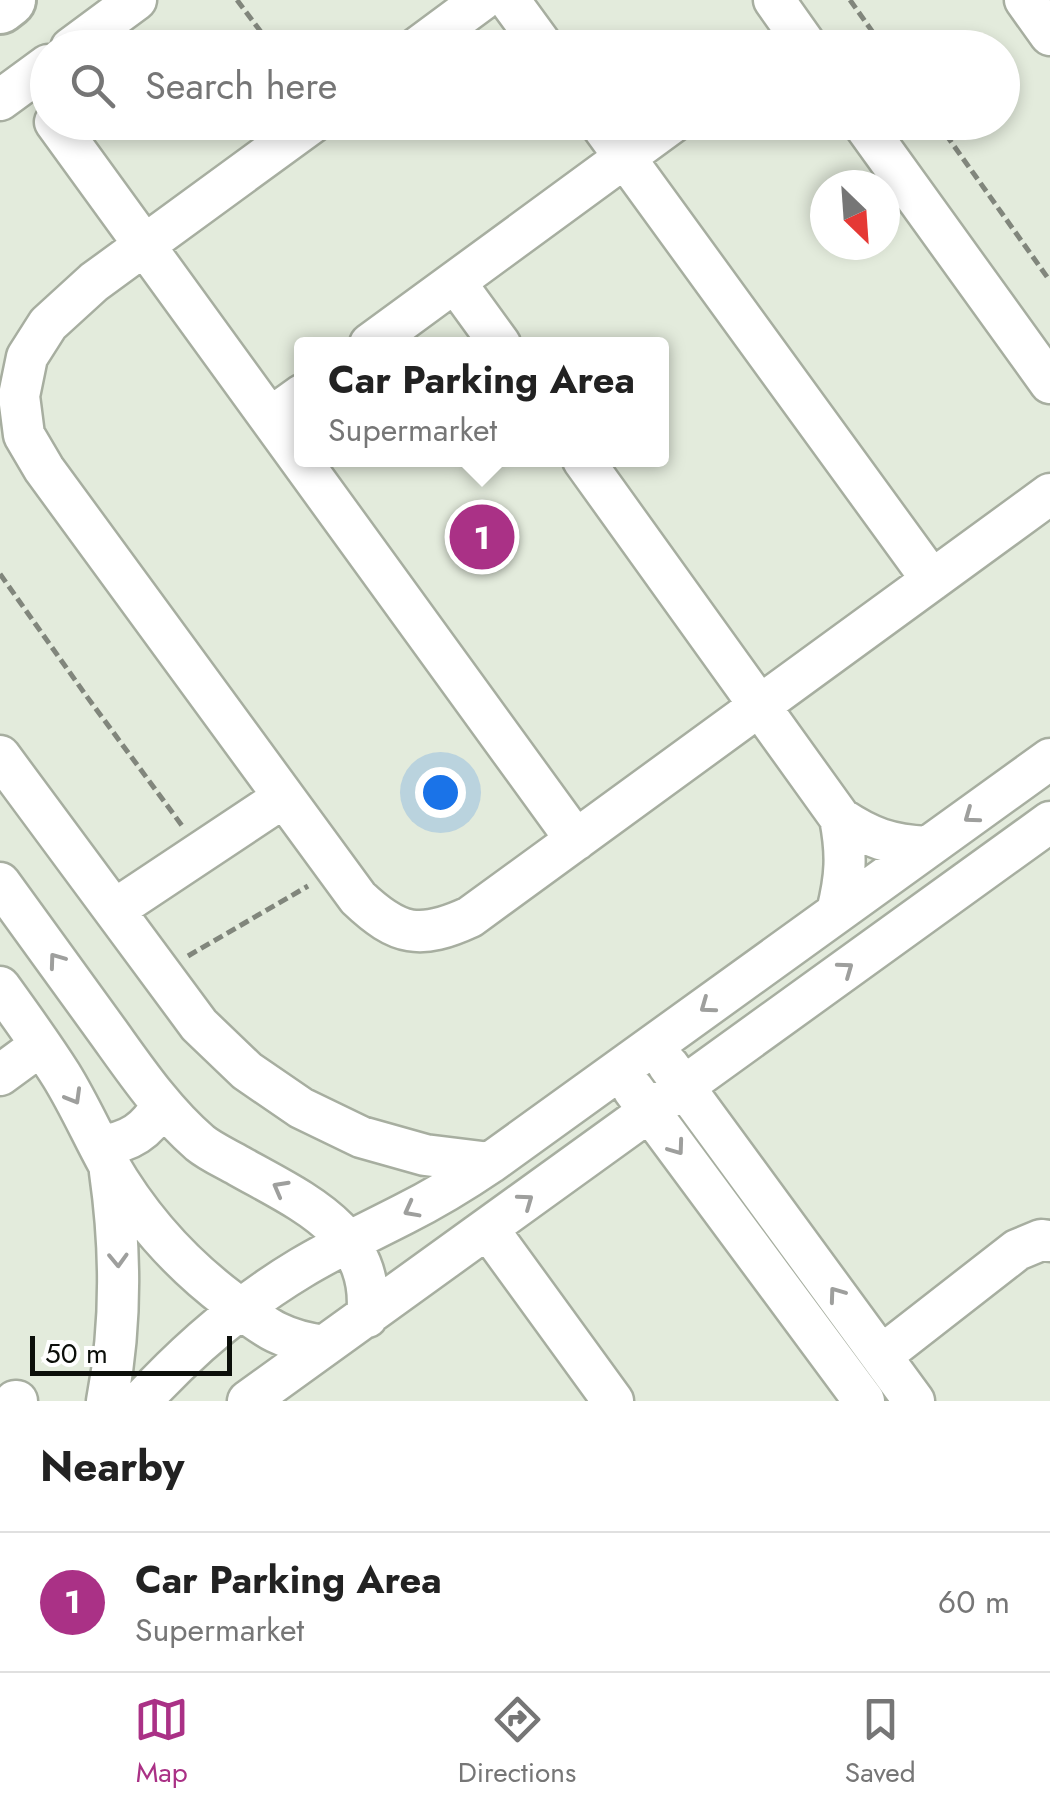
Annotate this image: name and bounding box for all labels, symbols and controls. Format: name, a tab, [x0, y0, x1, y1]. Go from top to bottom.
search box	[30, 30, 1020, 140]
icon: search	[65, 58, 120, 113]
text: Search here	[145, 58, 337, 113]
north arrow	[810, 170, 900, 260]
popup	[294, 337, 669, 467]
text: Car Parking Area	[328, 352, 635, 407]
text: Supermarket	[328, 407, 497, 453]
pin: 1	[450, 500, 514, 574]
your location	[415, 767, 466, 818]
one-way arrow	[964, 804, 982, 821]
one-way arrow	[50, 953, 68, 972]
one-way arrow	[835, 964, 853, 981]
one-way arrow	[700, 994, 719, 1012]
one-way arrow	[61, 1086, 81, 1104]
one-way arrow	[665, 1137, 683, 1155]
one-way arrow	[273, 1181, 291, 1201]
one-way arrow	[515, 1195, 534, 1213]
one-way arrow	[404, 1198, 422, 1217]
one-way arrow	[108, 1252, 129, 1268]
one-way arrow	[830, 1287, 847, 1305]
scale bar	[30, 1331, 232, 1376]
text: 50 m	[45, 1333, 108, 1374]
text: Nearby	[40, 1436, 184, 1497]
text: Car Parking Area	[135, 1552, 442, 1607]
text: 1	[64, 1579, 81, 1625]
text: 60 m	[938, 1579, 1010, 1625]
text: Supermarket	[135, 1607, 304, 1653]
tab: Map	[134, 1692, 189, 1793]
tab: Directions	[458, 1692, 576, 1793]
tab: Saved	[845, 1692, 916, 1793]

